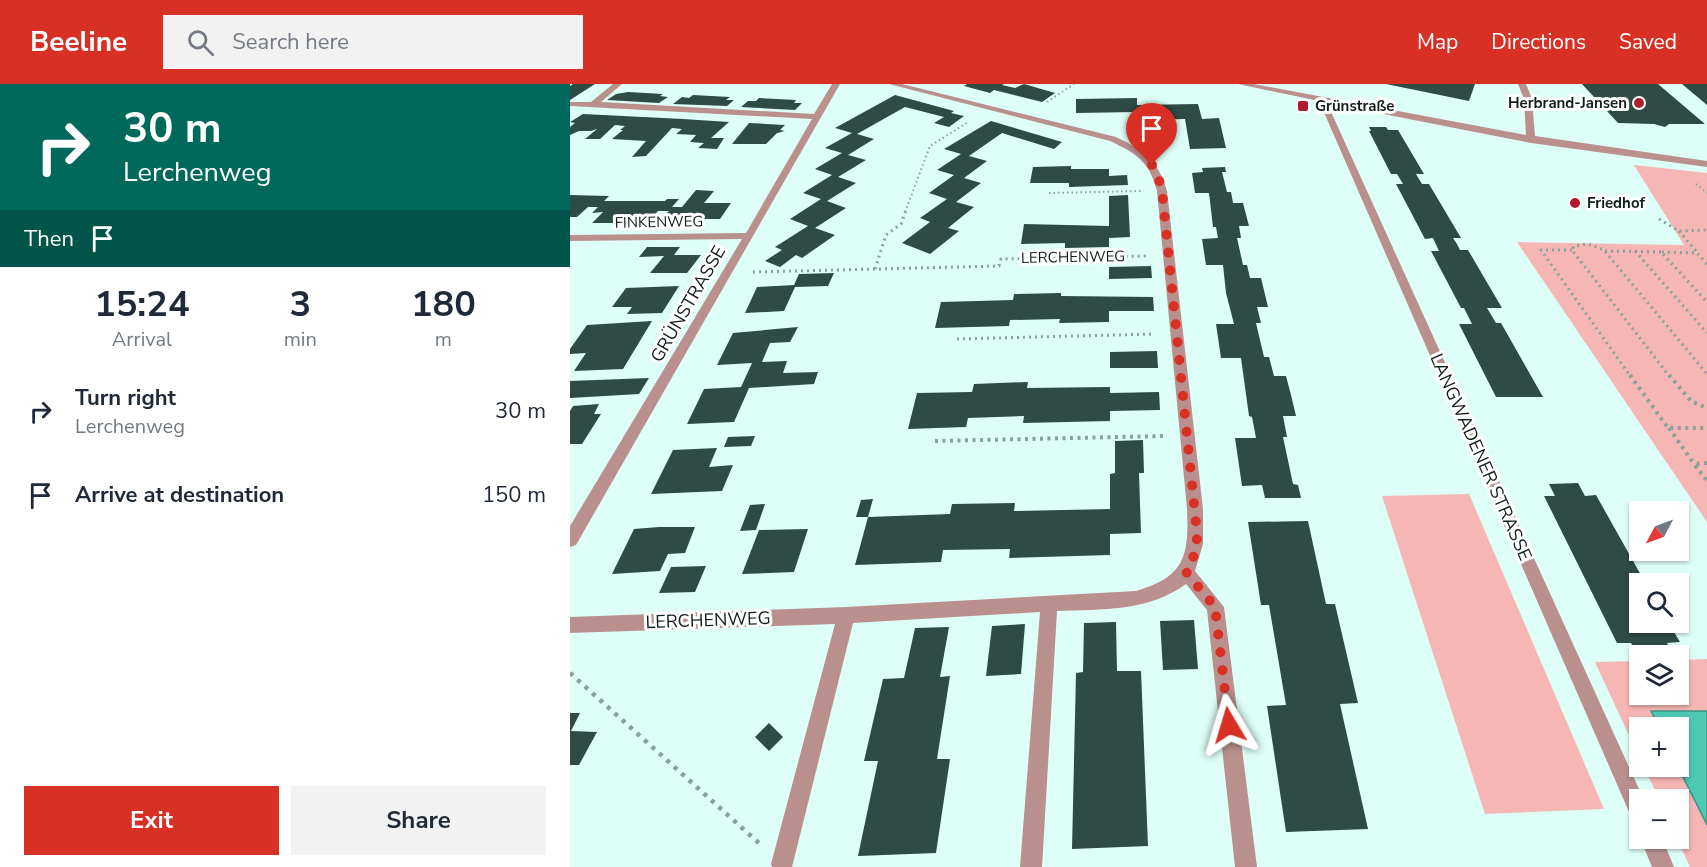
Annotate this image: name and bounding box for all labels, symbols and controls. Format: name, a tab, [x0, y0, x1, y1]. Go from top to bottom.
search box	[163, 15, 583, 69]
text: Beeline	[30, 23, 127, 61]
icon: search	[184, 26, 217, 59]
text: Search here	[232, 27, 349, 57]
text: Map	[1417, 28, 1458, 56]
text: Directions	[1491, 28, 1586, 56]
text: Saved	[1619, 28, 1677, 56]
place label: Herbrand-Jansen	[1508, 93, 1627, 113]
place label: Grünstraße	[1315, 96, 1394, 116]
marker: Herbrand-Jansen	[1632, 96, 1646, 110]
marker: Grünstraße	[1296, 99, 1310, 113]
text: 30 m	[123, 100, 222, 157]
pin	[1126, 103, 1177, 165]
icon: right	[24, 108, 102, 186]
icon: arrive	[1135, 112, 1168, 145]
text: Lerchenweg	[123, 154, 271, 191]
place label: Friedhof	[1587, 193, 1645, 213]
marker: Friedhof	[1568, 196, 1582, 210]
street label: FINKENWEG	[615, 211, 703, 233]
icon: arrive	[86, 222, 119, 255]
text: Then	[24, 224, 74, 254]
street label: GRÜNSTRASSE	[645, 241, 731, 367]
street label: LERCHENWEG	[1021, 246, 1125, 268]
text: 15:24	[94, 280, 190, 329]
text: 3	[289, 280, 311, 329]
text: 180	[411, 280, 476, 329]
text: Arrival	[112, 326, 172, 353]
text: min	[284, 326, 317, 353]
text: m	[435, 326, 452, 353]
street label: LANGWADENER STRASSE	[1424, 350, 1538, 564]
text: Turn right	[75, 383, 176, 413]
icon: right	[24, 395, 57, 428]
text: 30 m	[495, 396, 546, 426]
text: Lerchenweg	[75, 413, 185, 440]
icon: arrive	[24, 479, 57, 512]
text: Arrive at destination	[75, 480, 284, 510]
text: 150 m	[482, 480, 546, 510]
north arrow	[1629, 501, 1689, 561]
map controls	[1629, 501, 1689, 849]
button: search	[1629, 573, 1689, 633]
street label: LERCHENWEG	[645, 606, 771, 634]
button: layers	[1629, 645, 1689, 705]
position arrow	[1197, 693, 1261, 757]
button: +	[1629, 717, 1689, 777]
button: Exit	[24, 786, 279, 855]
button: Share	[291, 786, 546, 855]
button: −	[1629, 789, 1689, 849]

